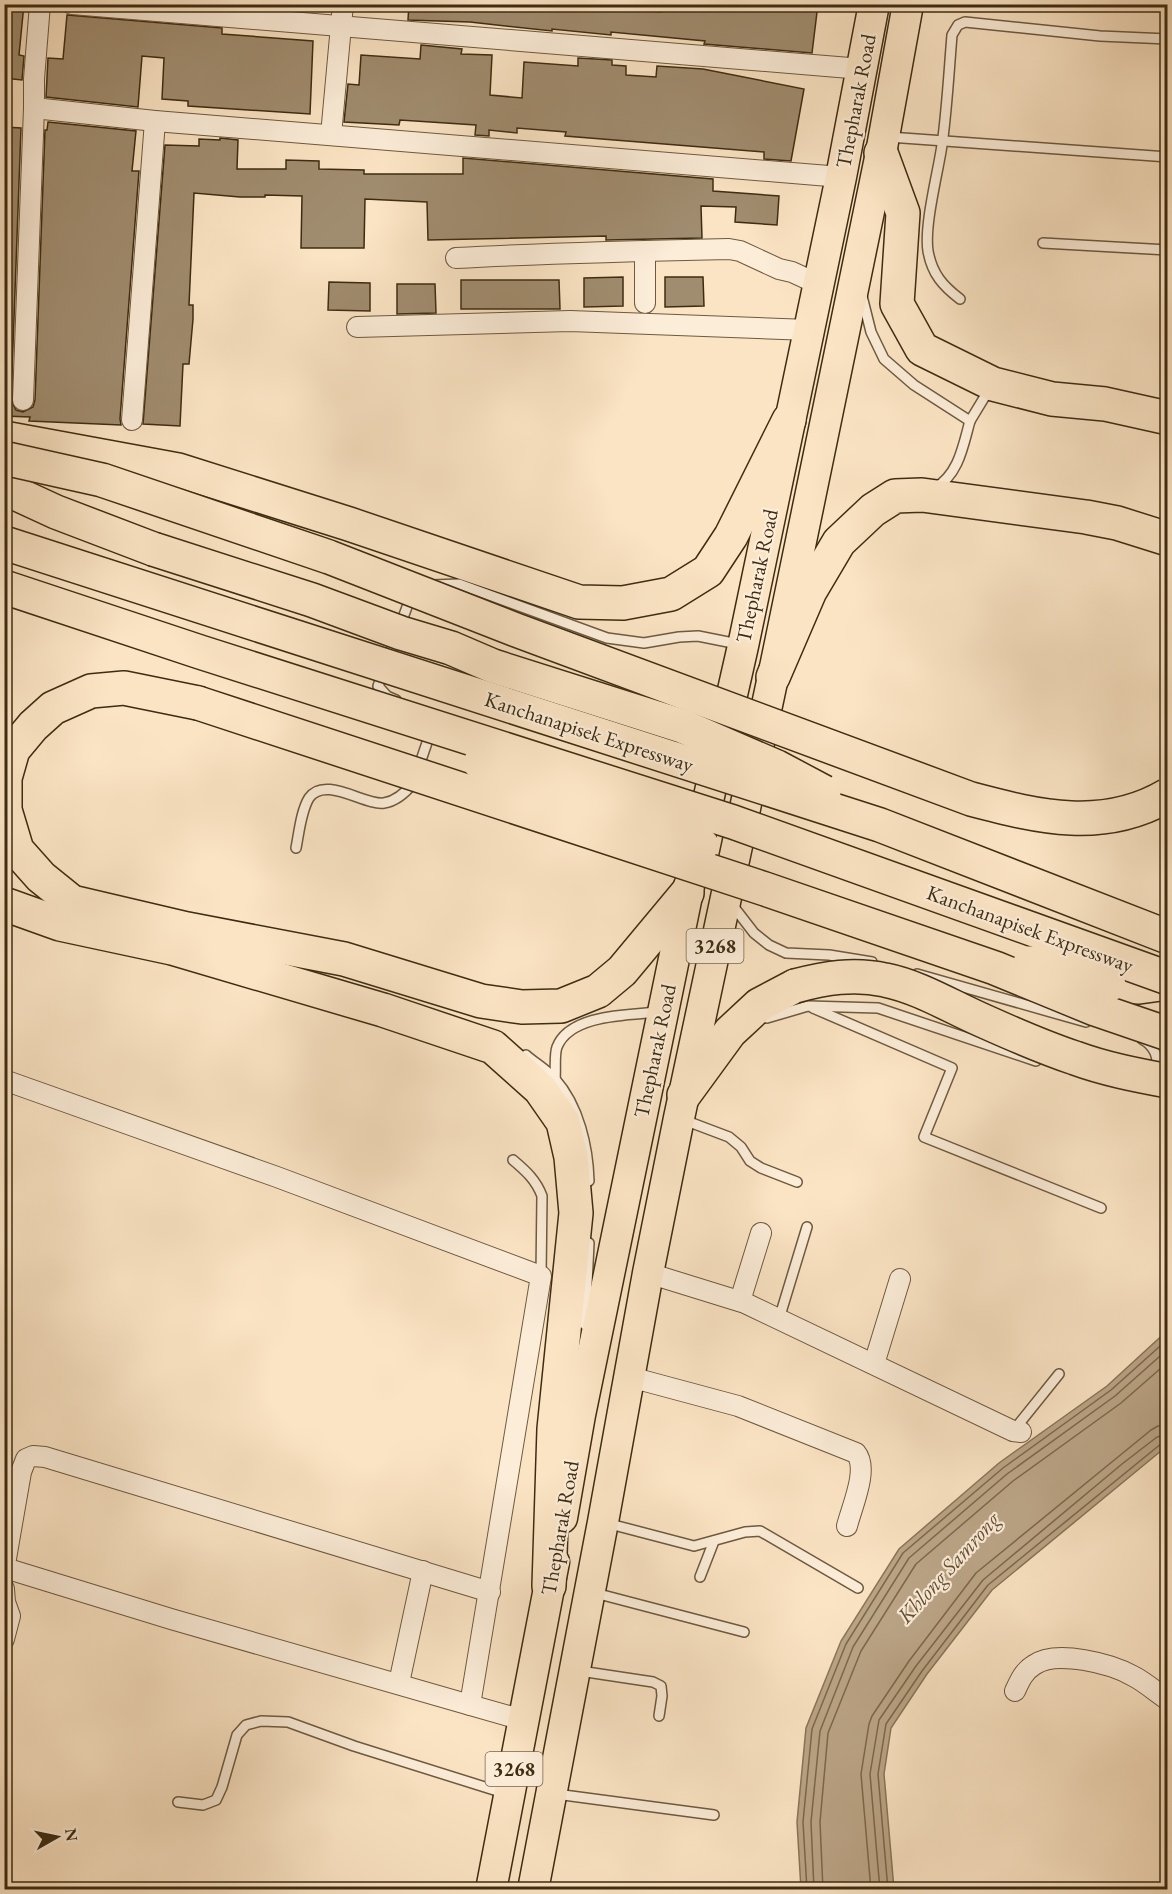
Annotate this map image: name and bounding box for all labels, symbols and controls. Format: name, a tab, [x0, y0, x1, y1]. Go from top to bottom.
street label: Thepharak Road	[829, 31, 882, 170]
street label: Thepharak Road	[729, 506, 784, 645]
street label: Kanchanapisek Expressway	[481, 685, 698, 778]
street label: Kanchanapisek Expressway	[923, 879, 1138, 979]
road number: 3268	[686, 929, 744, 963]
street label: Thepharak Road	[627, 981, 682, 1120]
street label: Thepharak Road	[534, 1458, 585, 1597]
water label: Khlong Samrong	[890, 1505, 1007, 1630]
road number: 3268	[486, 1752, 542, 1786]
north arrow	[27, 1807, 87, 1867]
text: N	[60, 1827, 83, 1843]

